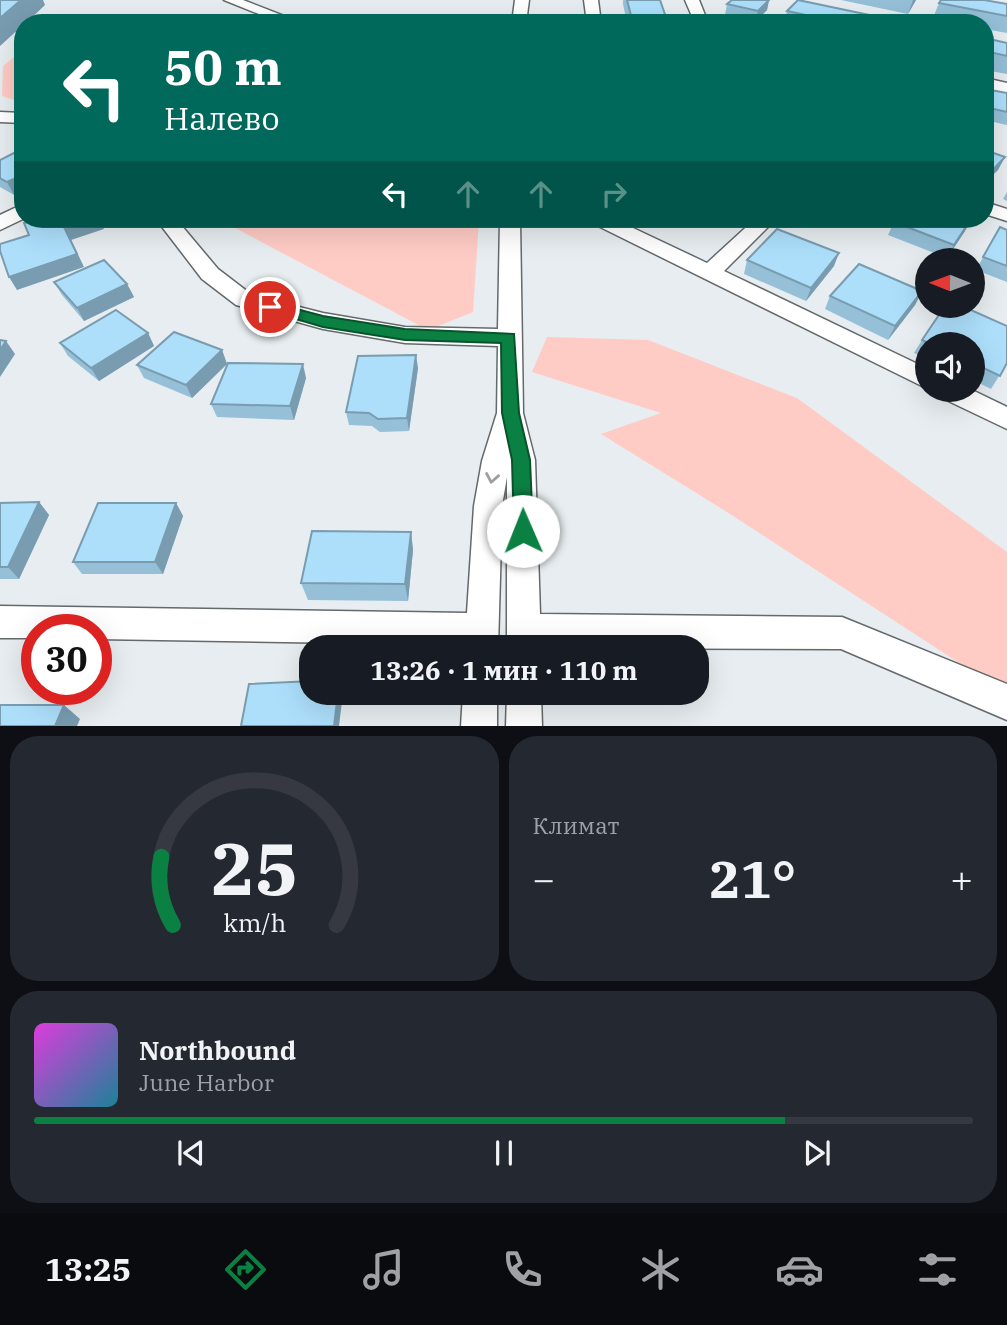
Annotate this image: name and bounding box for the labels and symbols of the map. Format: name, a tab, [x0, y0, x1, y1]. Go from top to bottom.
north arrow	[915, 248, 985, 318]
pin	[240, 277, 300, 337]
one-way arrow	[486, 472, 501, 484]
position arrow	[486, 494, 560, 568]
speed limit sign: 30	[21, 614, 112, 705]

